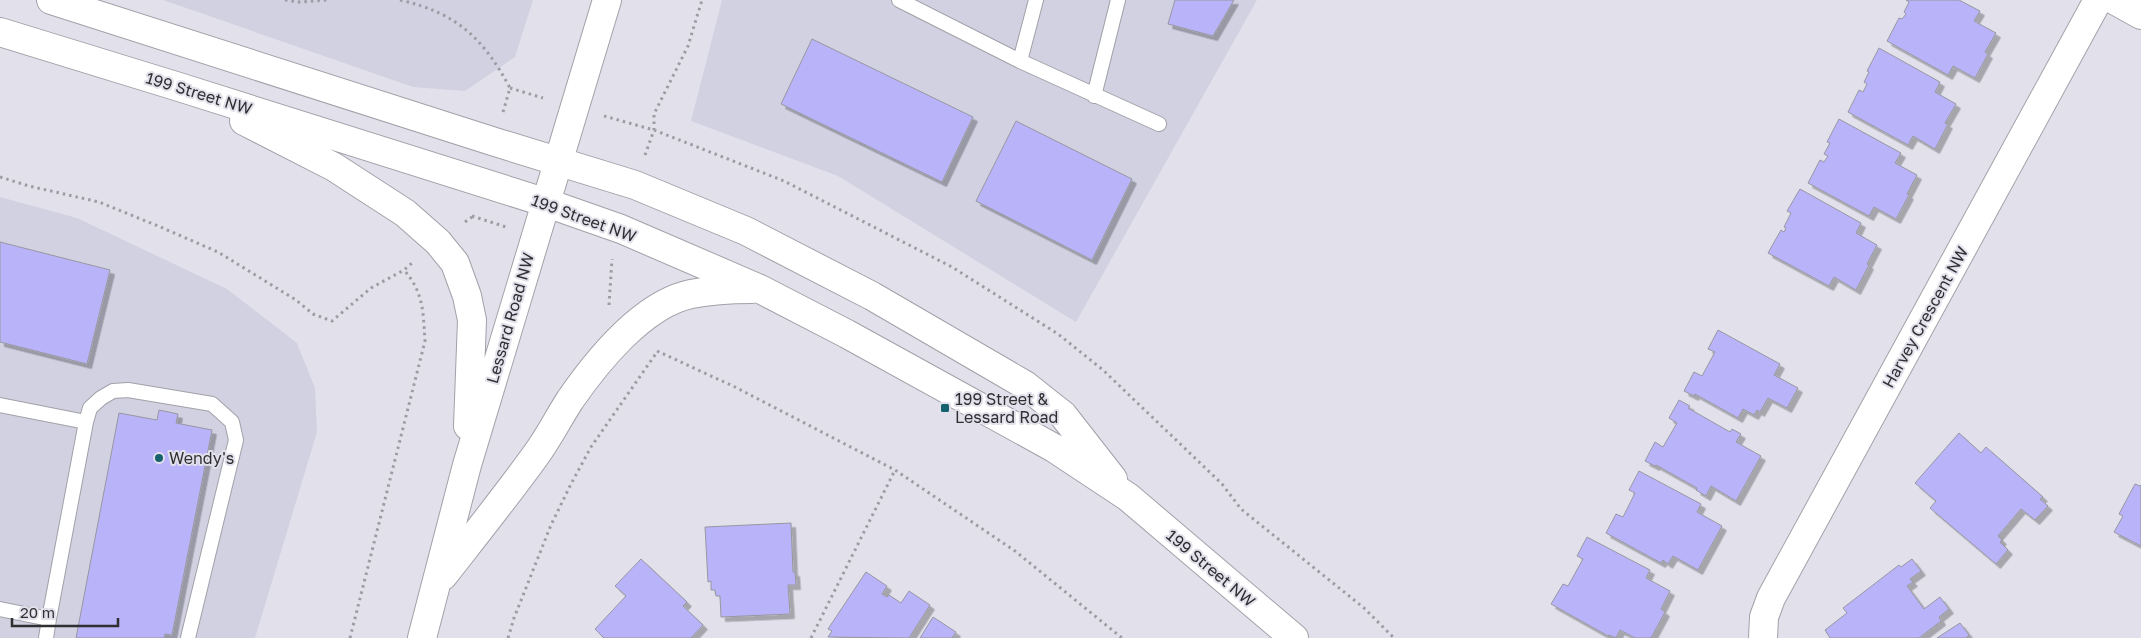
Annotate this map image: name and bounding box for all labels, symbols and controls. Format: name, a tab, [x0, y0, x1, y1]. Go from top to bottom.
street label: 199 Street NW	[143, 67, 255, 119]
street label: 199 Street NW	[529, 190, 639, 246]
street label: Harvey Crescent NW	[1878, 243, 1972, 391]
street label: Lessard Road NW	[482, 250, 538, 386]
place label: 199 Street & Lessard Road	[955, 389, 1058, 427]
marker: 199 Street & Lessard Road	[939, 402, 951, 414]
place label: Wendy's	[169, 448, 234, 468]
marker: Wendy's	[153, 452, 165, 464]
street label: 199 Street NW	[1162, 525, 1260, 611]
scale bar	[12, 596, 119, 628]
text: 20 m	[20, 603, 55, 621]

